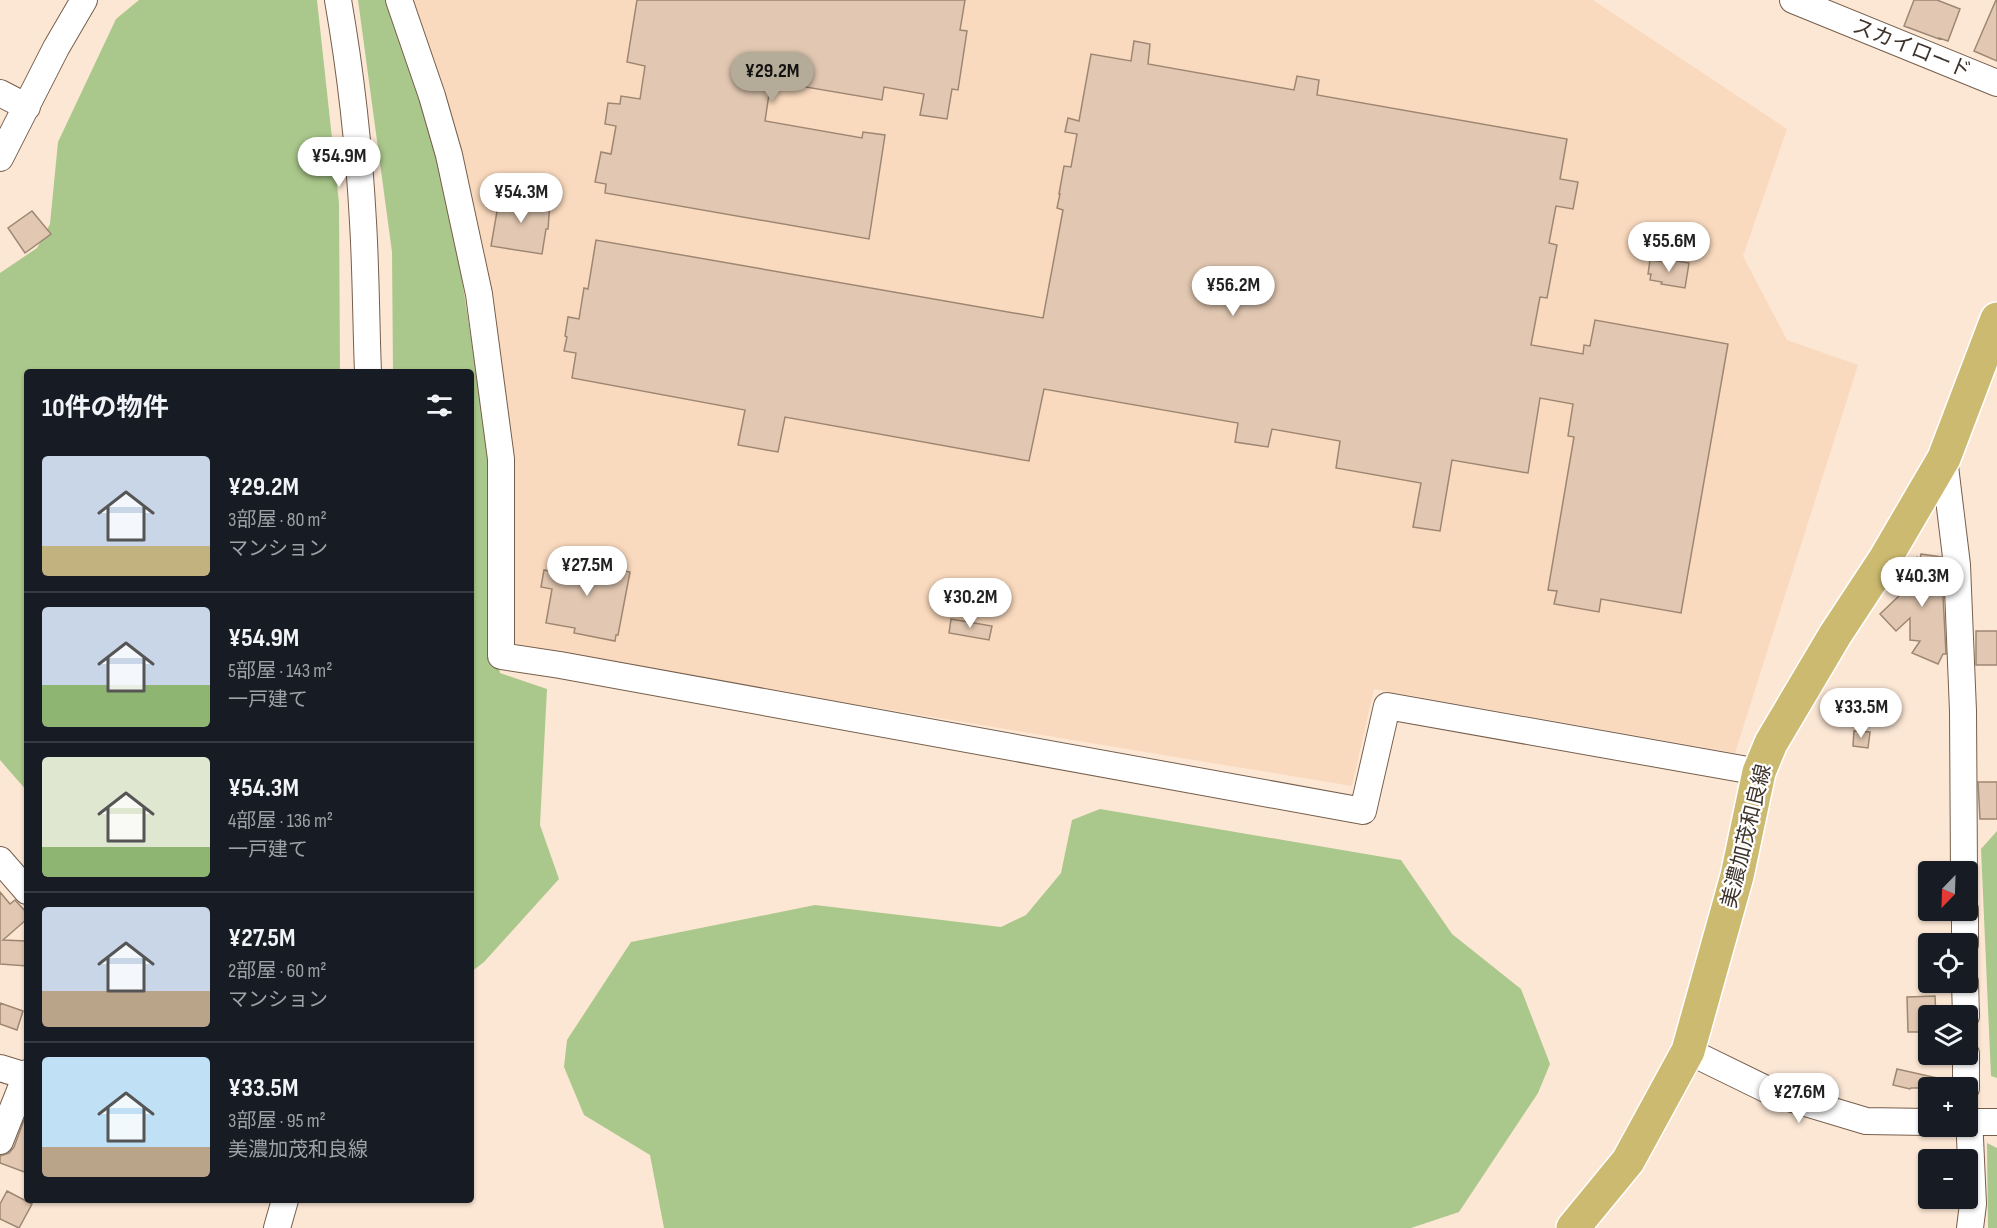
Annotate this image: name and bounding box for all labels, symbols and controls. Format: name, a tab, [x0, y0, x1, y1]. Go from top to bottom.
street label: スカイロード	[1849, 13, 1975, 84]
pin: ¥29.2M	[723, 52, 821, 103]
text: ¥29.2M	[745, 59, 799, 83]
pin: ¥54.9M	[290, 137, 388, 188]
text: ¥54.9M	[312, 144, 366, 168]
pin: ¥54.3M	[472, 173, 570, 224]
text: ¥54.3M	[494, 180, 548, 204]
pin: ¥55.6M	[1620, 222, 1718, 273]
text: ¥55.6M	[1642, 229, 1696, 253]
pin: ¥56.2M	[1184, 266, 1282, 317]
text: ¥56.2M	[1206, 273, 1260, 297]
icon: filters	[423, 389, 456, 422]
text: 10件の物件	[42, 393, 169, 424]
text: ¥29.2M	[228, 472, 299, 503]
icon: home	[90, 480, 162, 552]
text: 3部屋 · 80 m²	[228, 508, 327, 532]
text: マンション	[228, 537, 328, 561]
pin: ¥27.5M	[538, 546, 636, 597]
text: ¥27.5M	[561, 553, 613, 577]
pin: ¥40.3M	[1873, 557, 1971, 608]
text: ¥40.3M	[1895, 564, 1949, 588]
pin: ¥30.2M	[921, 578, 1019, 629]
text: ¥30.2M	[943, 585, 997, 609]
text: ¥54.9M	[228, 623, 299, 654]
icon: home	[90, 631, 162, 703]
text: 5部屋 · 143 m²	[228, 659, 332, 683]
text: 一戸建て	[228, 688, 308, 712]
pin: ¥33.5M	[1812, 688, 1910, 739]
text: ¥33.5M	[1834, 695, 1888, 719]
street label: 美濃加茂和良線	[1717, 762, 1776, 910]
text: ¥54.3M	[228, 773, 299, 804]
icon: home	[90, 781, 162, 853]
text: 4部屋 · 136 m²	[228, 809, 333, 833]
text: 一戸建て	[228, 838, 308, 862]
north arrow	[1918, 861, 1978, 921]
map controls	[1918, 861, 1978, 1209]
text: ¥27.5M	[228, 923, 295, 954]
icon: home	[90, 931, 162, 1003]
button: locate	[1918, 933, 1978, 993]
text: 2部屋 · 60 m²	[228, 959, 327, 983]
text: マンション	[228, 988, 328, 1012]
button: layers	[1918, 1005, 1978, 1065]
text: ¥33.5M	[228, 1073, 298, 1104]
pin: ¥27.6M	[1750, 1073, 1848, 1124]
button: +	[1918, 1077, 1978, 1137]
text: ¥27.6M	[1773, 1080, 1825, 1104]
icon: home	[90, 1081, 162, 1153]
text: 3部屋 · 95 m²	[228, 1109, 326, 1133]
text: 美濃加茂和良線	[228, 1138, 368, 1162]
button: −	[1918, 1149, 1978, 1209]

